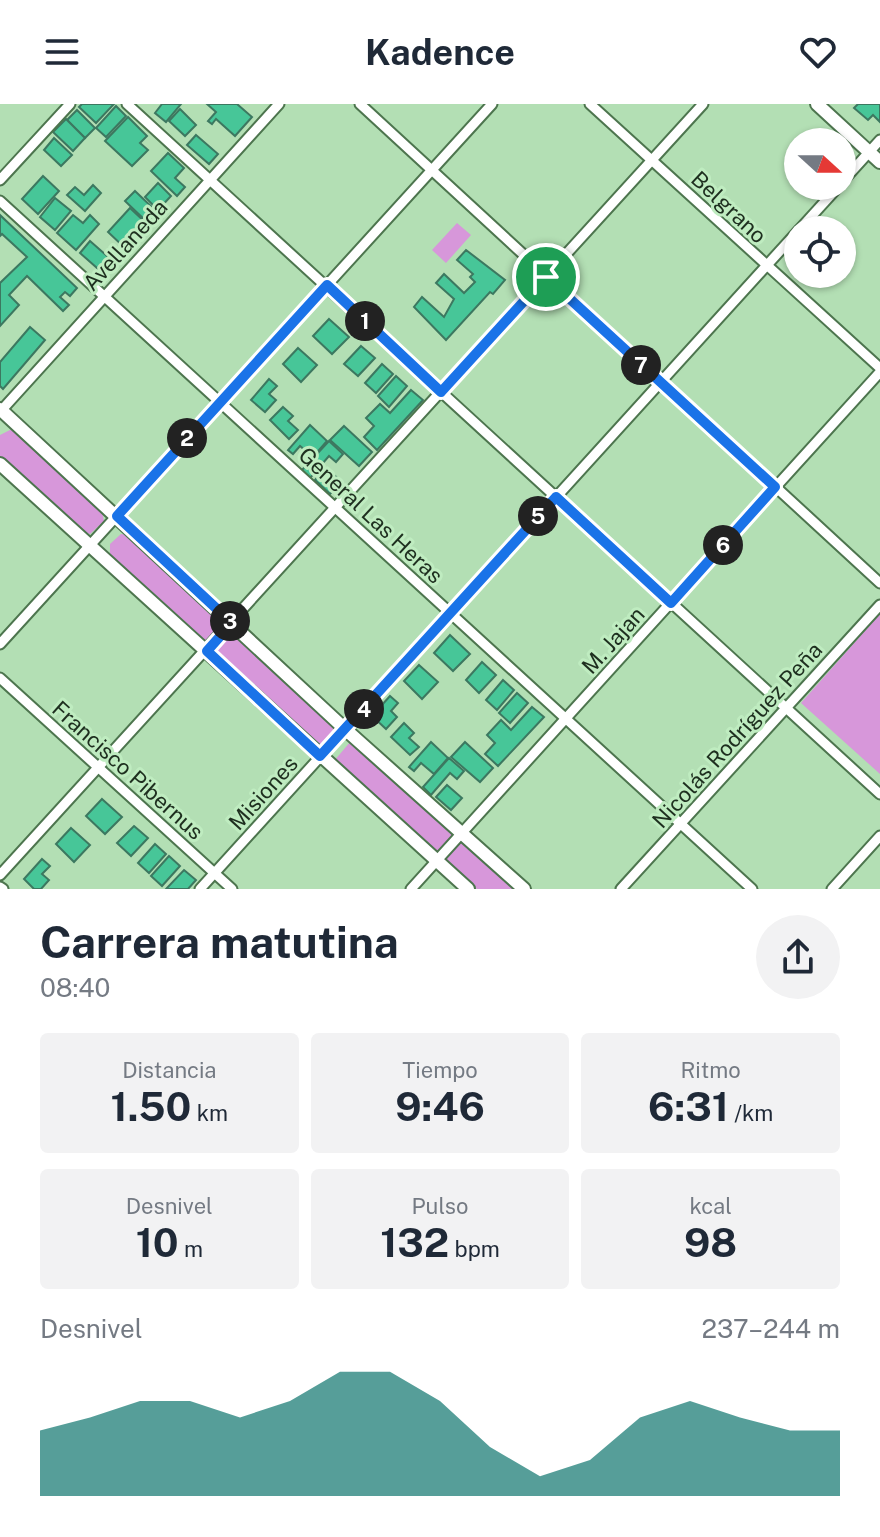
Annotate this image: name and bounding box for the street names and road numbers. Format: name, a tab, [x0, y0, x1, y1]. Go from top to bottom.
street label: Belgrano	[686, 166, 772, 248]
street label: Avellaneda	[77, 194, 173, 296]
street label: General Las Heras	[294, 442, 448, 588]
street label: M. Jajan	[576, 601, 650, 679]
street label: Nicolás Rodríguez Peña	[647, 637, 827, 833]
street label: Francisco Pibernus	[47, 695, 209, 845]
street label: Misiones	[223, 751, 303, 835]

